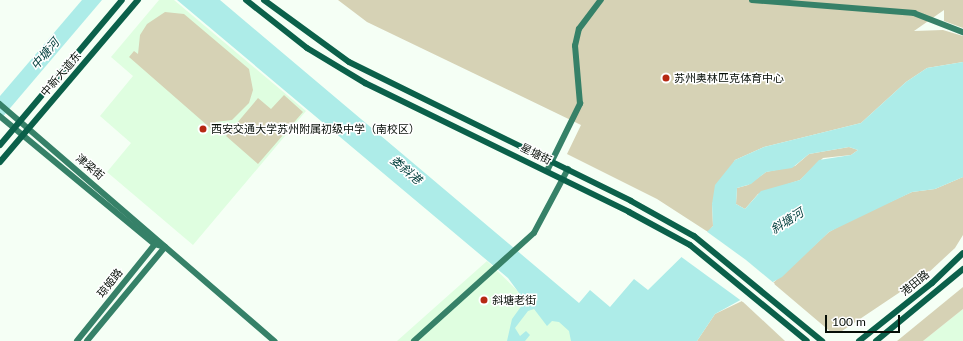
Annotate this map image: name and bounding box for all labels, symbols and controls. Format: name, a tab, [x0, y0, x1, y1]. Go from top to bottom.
water label: 中塘河	[28, 36, 62, 72]
street label: 中新大道东	[38, 49, 84, 99]
place label: 苏州奥林匹克体育中心	[674, 71, 784, 85]
marker: 苏州奥林匹克体育中心	[661, 73, 671, 83]
place label: 西安交通大学苏州附属初级中学（南校区）	[211, 122, 420, 136]
marker: 西安交通大学苏州附属初级中学（南校区）	[198, 124, 208, 134]
street label: 星塘街	[518, 141, 554, 167]
street label: 津梁街	[73, 151, 107, 183]
water label: 娄斜港	[388, 153, 424, 187]
water label: 斜塘河	[768, 205, 806, 237]
street label: 琼姬路	[94, 266, 126, 300]
street label: 港田路	[898, 267, 932, 299]
place label: 斜塘老街	[492, 293, 536, 307]
marker: 斜塘老街	[479, 295, 489, 305]
scale bar	[827, 307, 902, 333]
text: 100 m	[832, 314, 866, 329]

